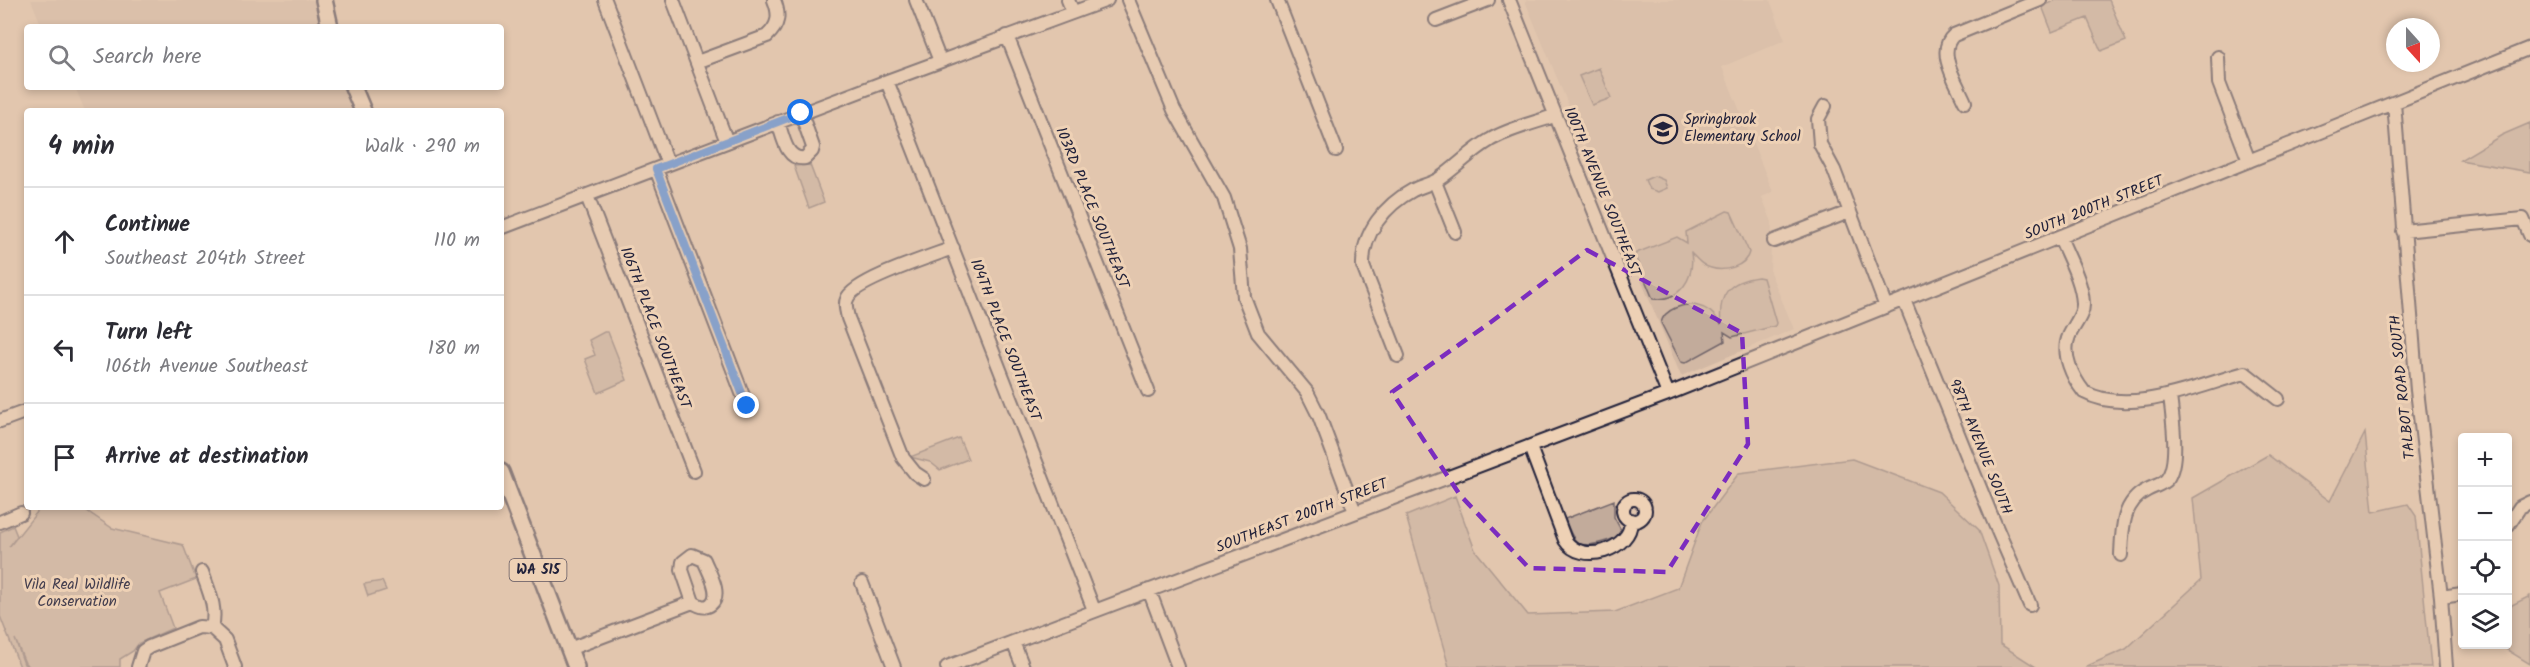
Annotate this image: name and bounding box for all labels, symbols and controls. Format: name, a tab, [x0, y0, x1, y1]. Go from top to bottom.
north arrow	[2386, 18, 2440, 72]
search box	[24, 24, 504, 90]
text: Search here	[93, 40, 201, 75]
icon: search	[45, 41, 78, 74]
route start	[787, 99, 813, 125]
street label: 100TH AVENUE SOUTHEAST	[1557, 103, 1648, 283]
place label: Springbrook Elementary School	[1684, 108, 1801, 149]
school or university icon: Springbrook Elementary School	[1647, 113, 1679, 145]
street label: 103RD PLACE SOUTHEAST	[1049, 124, 1136, 294]
text: 4 min	[48, 126, 115, 168]
text: Walk · 290 m	[365, 131, 480, 163]
street label: SOUTH 200TH STREET	[2021, 168, 2169, 247]
text: Continue	[105, 208, 190, 243]
icon: ahead	[48, 225, 81, 258]
text: 110 m	[434, 225, 480, 257]
text: Southeast 204th Street	[105, 243, 305, 275]
street label: 106TH PLACE SOUTHEAST	[613, 243, 698, 414]
street label: 104TH PLACE SOUTHEAST	[963, 255, 1048, 426]
street label: TALBOT ROAD SOUTH	[2383, 314, 2423, 460]
text: Turn left	[105, 316, 192, 351]
icon: left	[48, 333, 81, 366]
text: 180 m	[428, 333, 480, 365]
text: 106th Avenue Southeast	[105, 351, 308, 383]
street label: 98TH AVENUE SOUTH	[1942, 376, 2018, 518]
route end	[733, 392, 759, 418]
map controls	[2458, 433, 2512, 649]
button: +	[2458, 433, 2512, 487]
text: Arrive at destination	[105, 440, 308, 475]
icon: arrive	[48, 441, 81, 474]
street label: SOUTHEAST 200TH STREET	[1213, 471, 1393, 560]
button: −	[2458, 487, 2512, 541]
button: locate	[2458, 541, 2512, 595]
road number: WA 515	[510, 559, 566, 581]
park label: Vila Real Wildlife Conservation	[24, 573, 131, 614]
button: layers	[2458, 595, 2512, 649]

